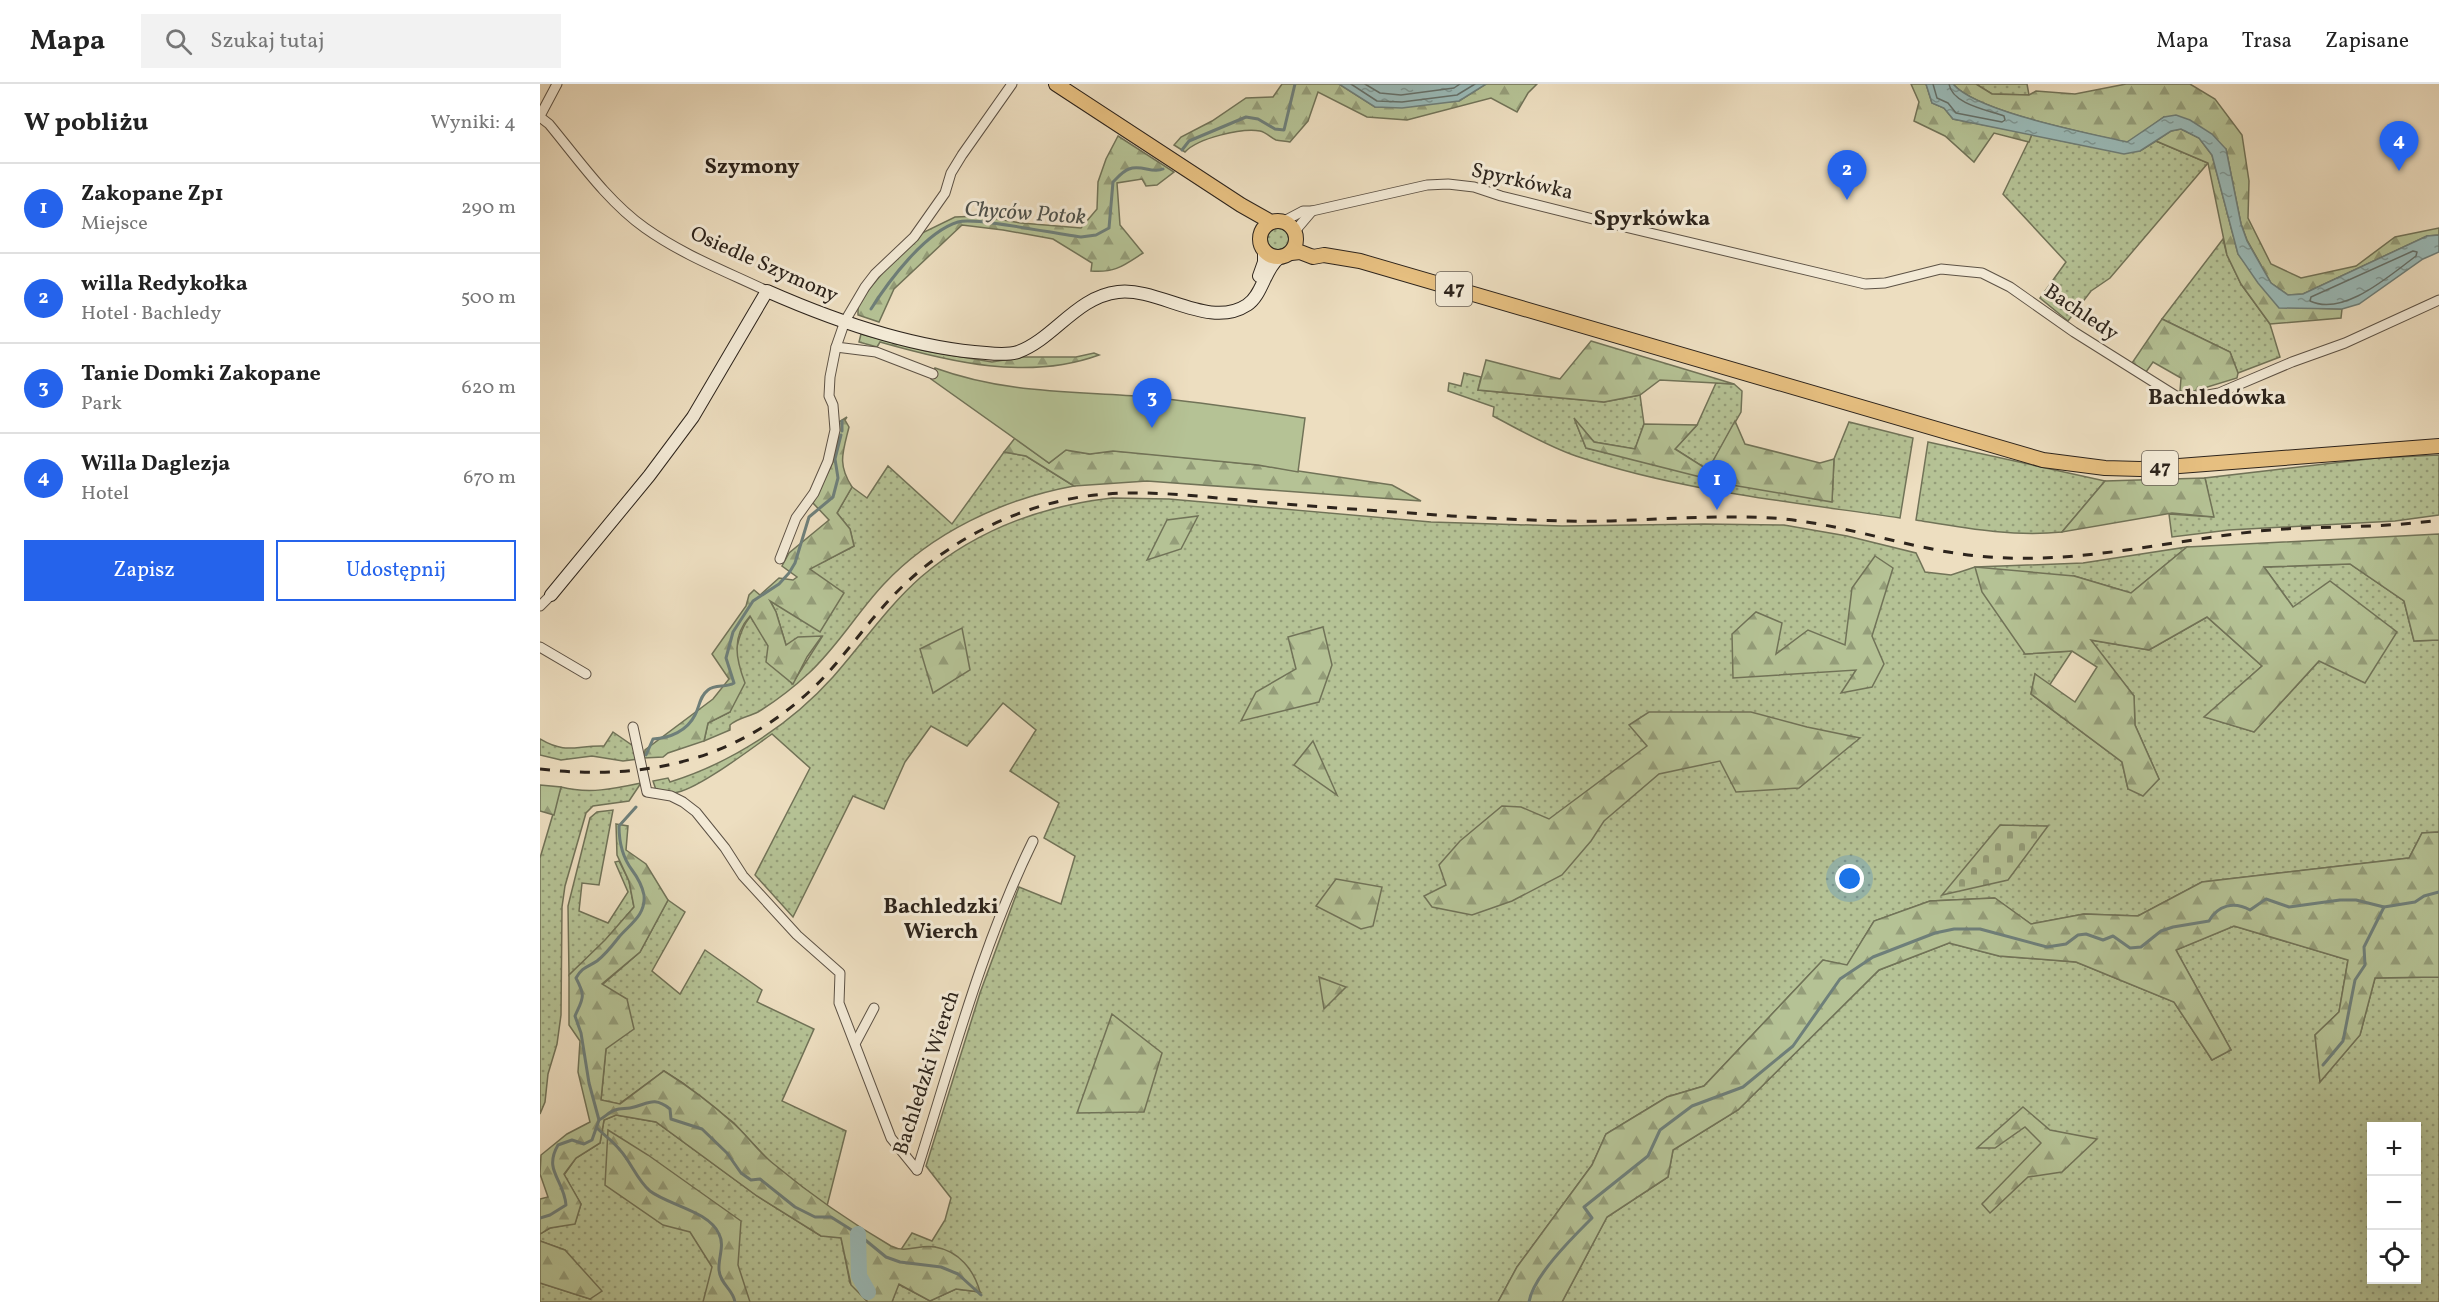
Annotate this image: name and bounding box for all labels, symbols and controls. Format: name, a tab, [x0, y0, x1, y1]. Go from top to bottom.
search box	[141, 14, 561, 68]
text: Mapa	[30, 22, 105, 61]
icon: search	[162, 25, 195, 58]
text: Szukaj tutaj	[210, 26, 324, 57]
text: Mapa	[2156, 27, 2209, 56]
text: Trasa	[2242, 27, 2292, 56]
text: Zapisane	[2325, 27, 2409, 56]
text: W pobliżu	[24, 105, 148, 141]
text: Wyniki: 4	[430, 109, 516, 137]
pin: 4	[2380, 122, 2418, 171]
pin: 2	[1828, 150, 1866, 200]
district label: Szymony	[704, 152, 800, 183]
street label: Spyrkówka	[1468, 156, 1576, 208]
text: Zakopane Zp1	[81, 179, 224, 210]
text: 1	[39, 194, 48, 222]
text: 290 m	[461, 194, 516, 222]
water label: Chyców Potok	[963, 194, 1087, 234]
district label: Spyrkówka	[1594, 204, 1710, 235]
text: Miejsce	[81, 210, 148, 238]
street label: Osiedle Szymony	[685, 219, 843, 311]
text: willa Redykołka	[81, 269, 248, 300]
road number: 47	[1436, 272, 1472, 306]
street label: Bachledy	[2038, 277, 2125, 349]
text: 2	[38, 284, 49, 312]
text: 500 m	[461, 284, 516, 312]
text: Hotel · Bachledy	[81, 300, 221, 328]
text: Tanie Domki Zakopane	[81, 359, 321, 390]
text: 3	[38, 374, 49, 402]
text: 620 m	[462, 374, 516, 402]
pin: 3	[1132, 378, 1172, 428]
district label: Bachledówka	[2148, 383, 2286, 414]
text: Park	[81, 390, 122, 418]
text: Willa Daglezja	[81, 449, 230, 480]
road number: 47	[2142, 451, 2178, 485]
pin: 1	[1698, 460, 1736, 510]
text: 4	[37, 464, 50, 492]
text: 670 m	[463, 464, 516, 492]
text: Hotel	[81, 480, 129, 508]
button: Zapisz	[24, 540, 264, 601]
button: Udostępnij	[276, 540, 516, 601]
your location	[1835, 864, 1864, 893]
district label: Bachledzki Wierch	[883, 892, 999, 948]
street label: Bachledzki Wierch	[887, 987, 967, 1159]
map controls	[2367, 1122, 2421, 1284]
button: +	[2367, 1122, 2421, 1176]
button: −	[2367, 1176, 2421, 1230]
button: locate	[2367, 1230, 2421, 1284]

